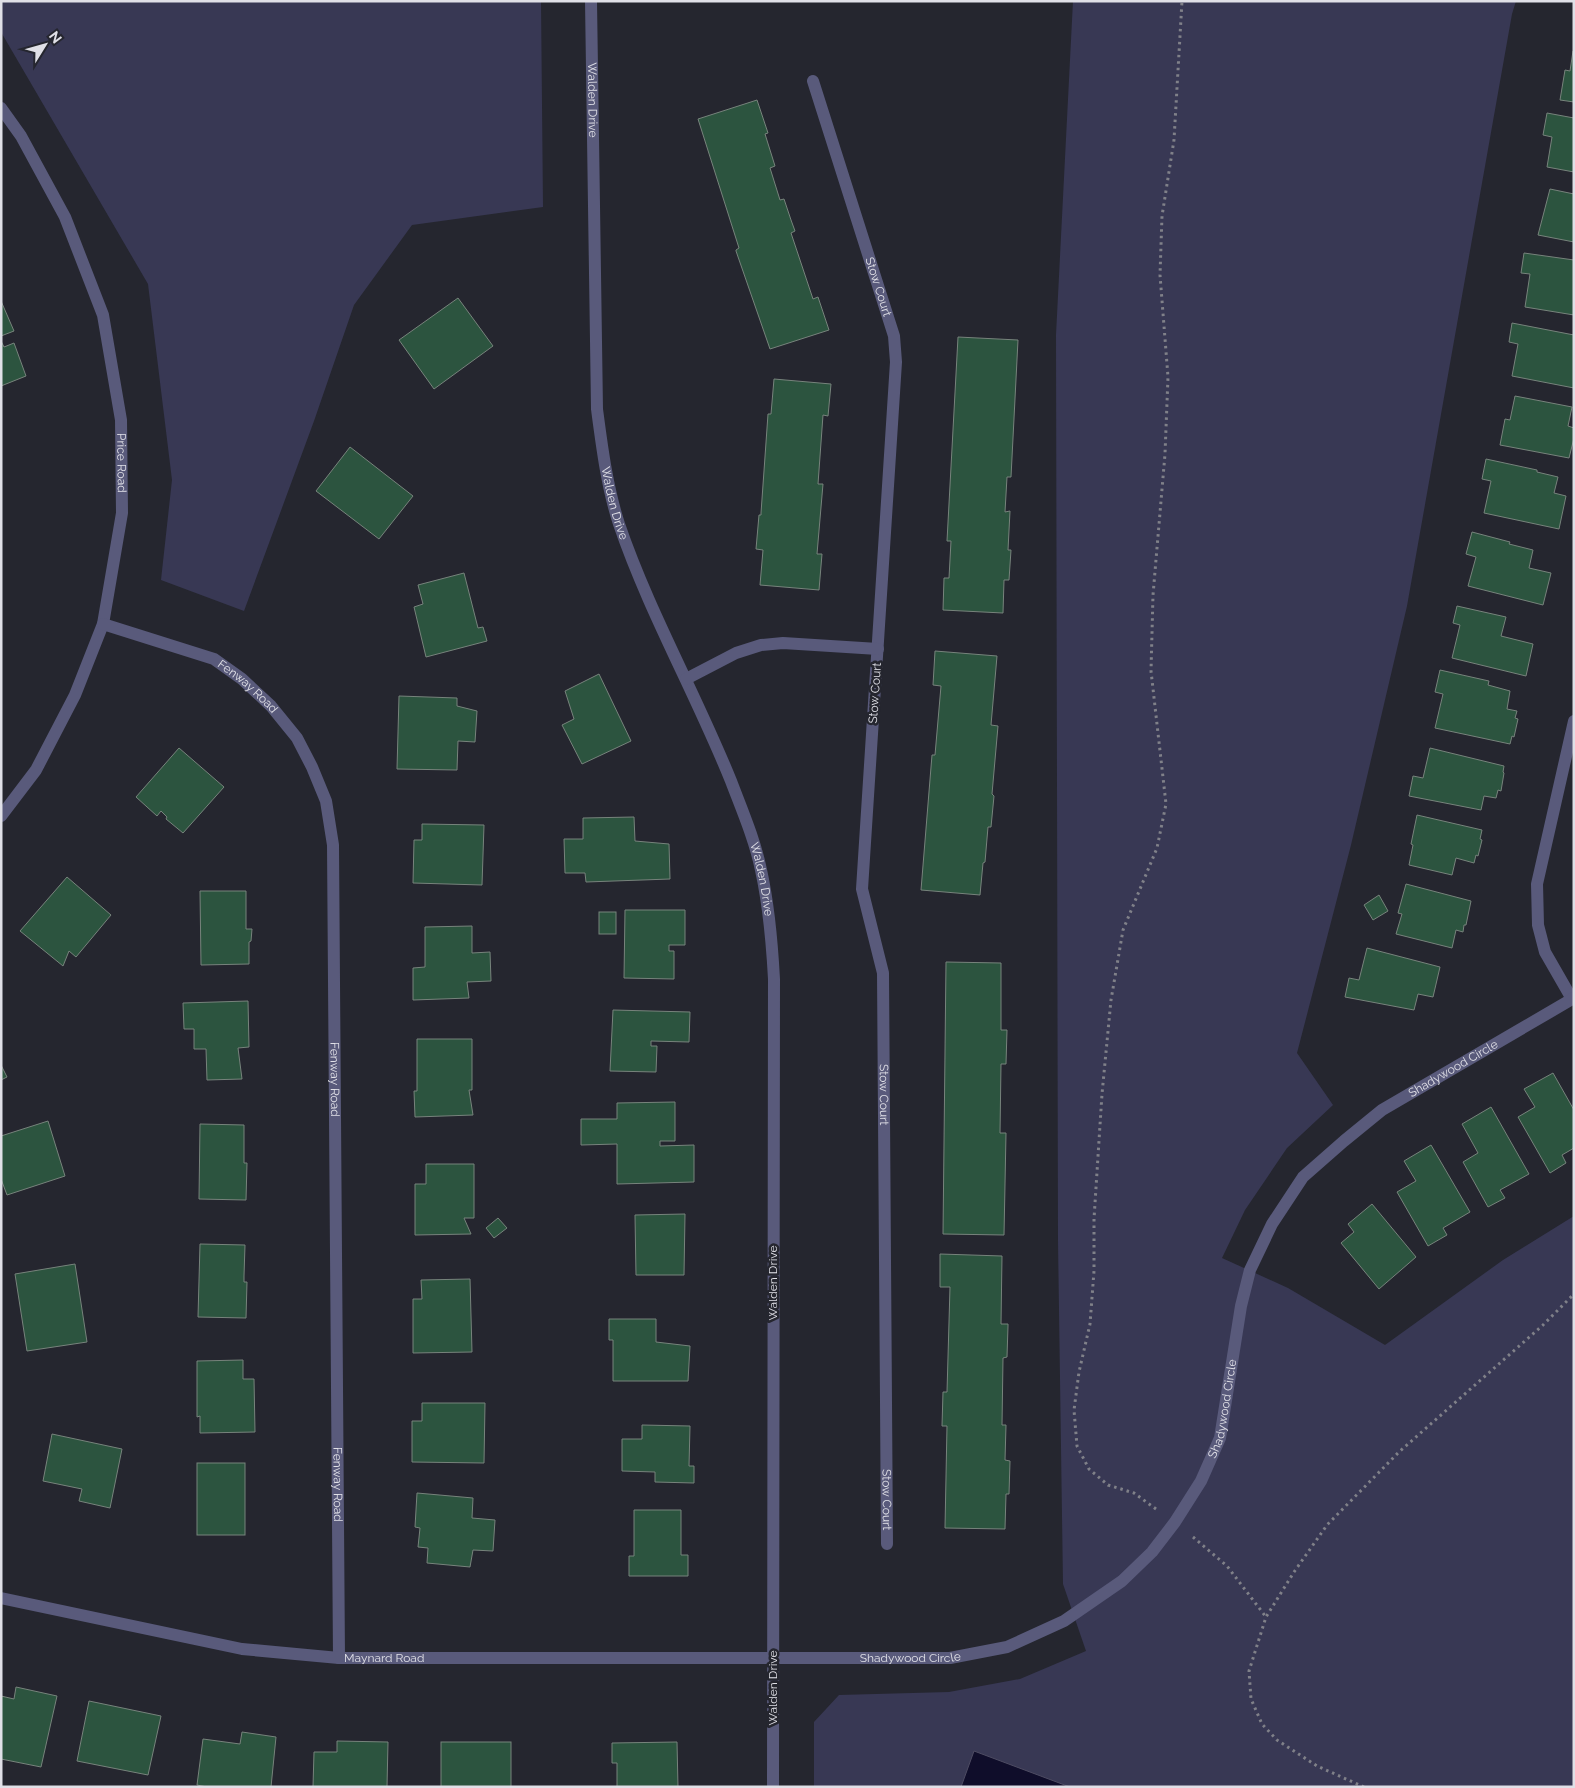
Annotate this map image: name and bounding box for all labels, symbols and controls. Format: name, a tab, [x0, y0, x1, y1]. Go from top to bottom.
north arrow	[20, 20, 70, 70]
text: N	[46, 28, 65, 46]
street label: Walden Drive	[585, 62, 600, 138]
street label: Stow Court	[862, 256, 894, 318]
street label: Price Road	[114, 433, 129, 493]
street label: Walden Drive	[598, 466, 631, 542]
street label: Fenway Road	[215, 657, 281, 716]
street label: Stow Court	[866, 662, 884, 724]
street label: Walden Drive	[747, 841, 776, 917]
street label: Shadywood Circle	[1406, 1037, 1500, 1100]
street label: Fenway Road	[327, 1042, 342, 1117]
street label: Stow Court	[877, 1064, 891, 1125]
street label: Walden Drive	[766, 1246, 780, 1320]
street label: Shadywood Circle	[1205, 1358, 1239, 1460]
street label: Fenway Road	[330, 1447, 345, 1522]
street label: Stow Court	[879, 1469, 894, 1530]
street label: Shadywood Circle	[860, 1649, 962, 1665]
street label: Maynard Road	[344, 1651, 424, 1665]
street label: Walden Drive	[766, 1651, 780, 1725]

